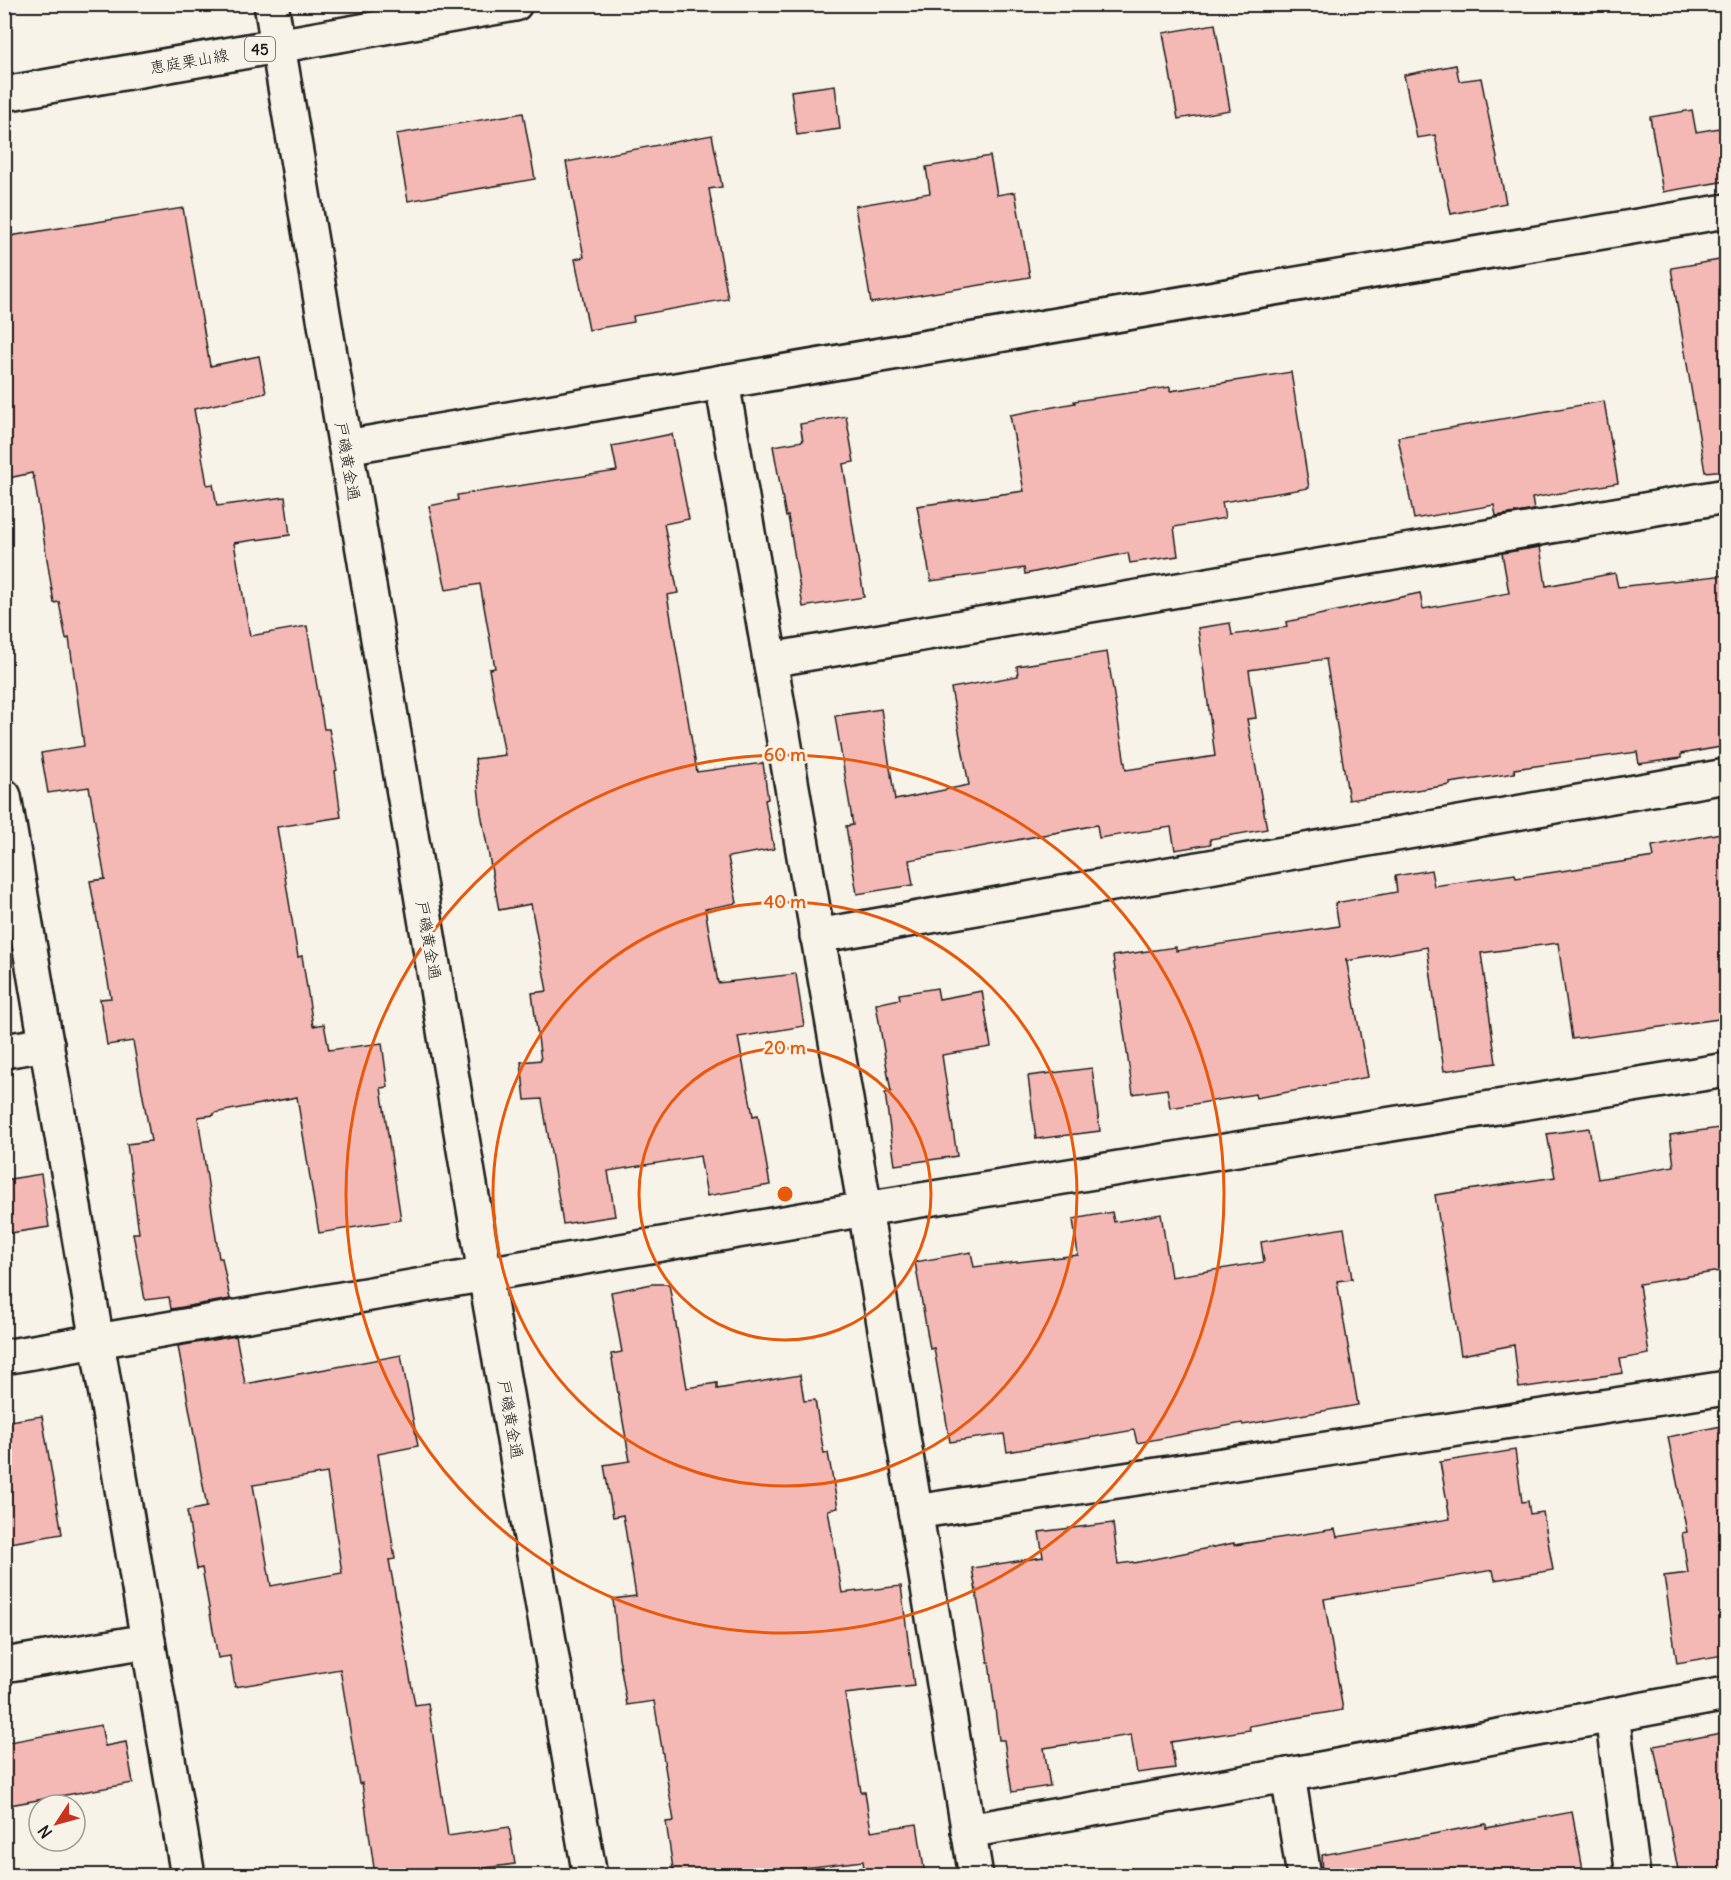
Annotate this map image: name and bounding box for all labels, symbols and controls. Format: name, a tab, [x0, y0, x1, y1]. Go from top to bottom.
road number: 45	[245, 37, 275, 61]
street label: 恵庭栗山線	[148, 44, 230, 78]
street label: 戸磯黄金通	[331, 420, 365, 502]
text: 60 m	[764, 743, 806, 766]
text: 40 m	[764, 890, 806, 913]
street label: 戸磯黄金通	[412, 899, 446, 981]
text: 20 m	[764, 1036, 806, 1059]
centre of rings	[775, 1184, 795, 1204]
street label: 戸磯黄金通	[494, 1378, 528, 1460]
north arrow	[27, 1793, 87, 1853]
text: N	[34, 1821, 56, 1842]

